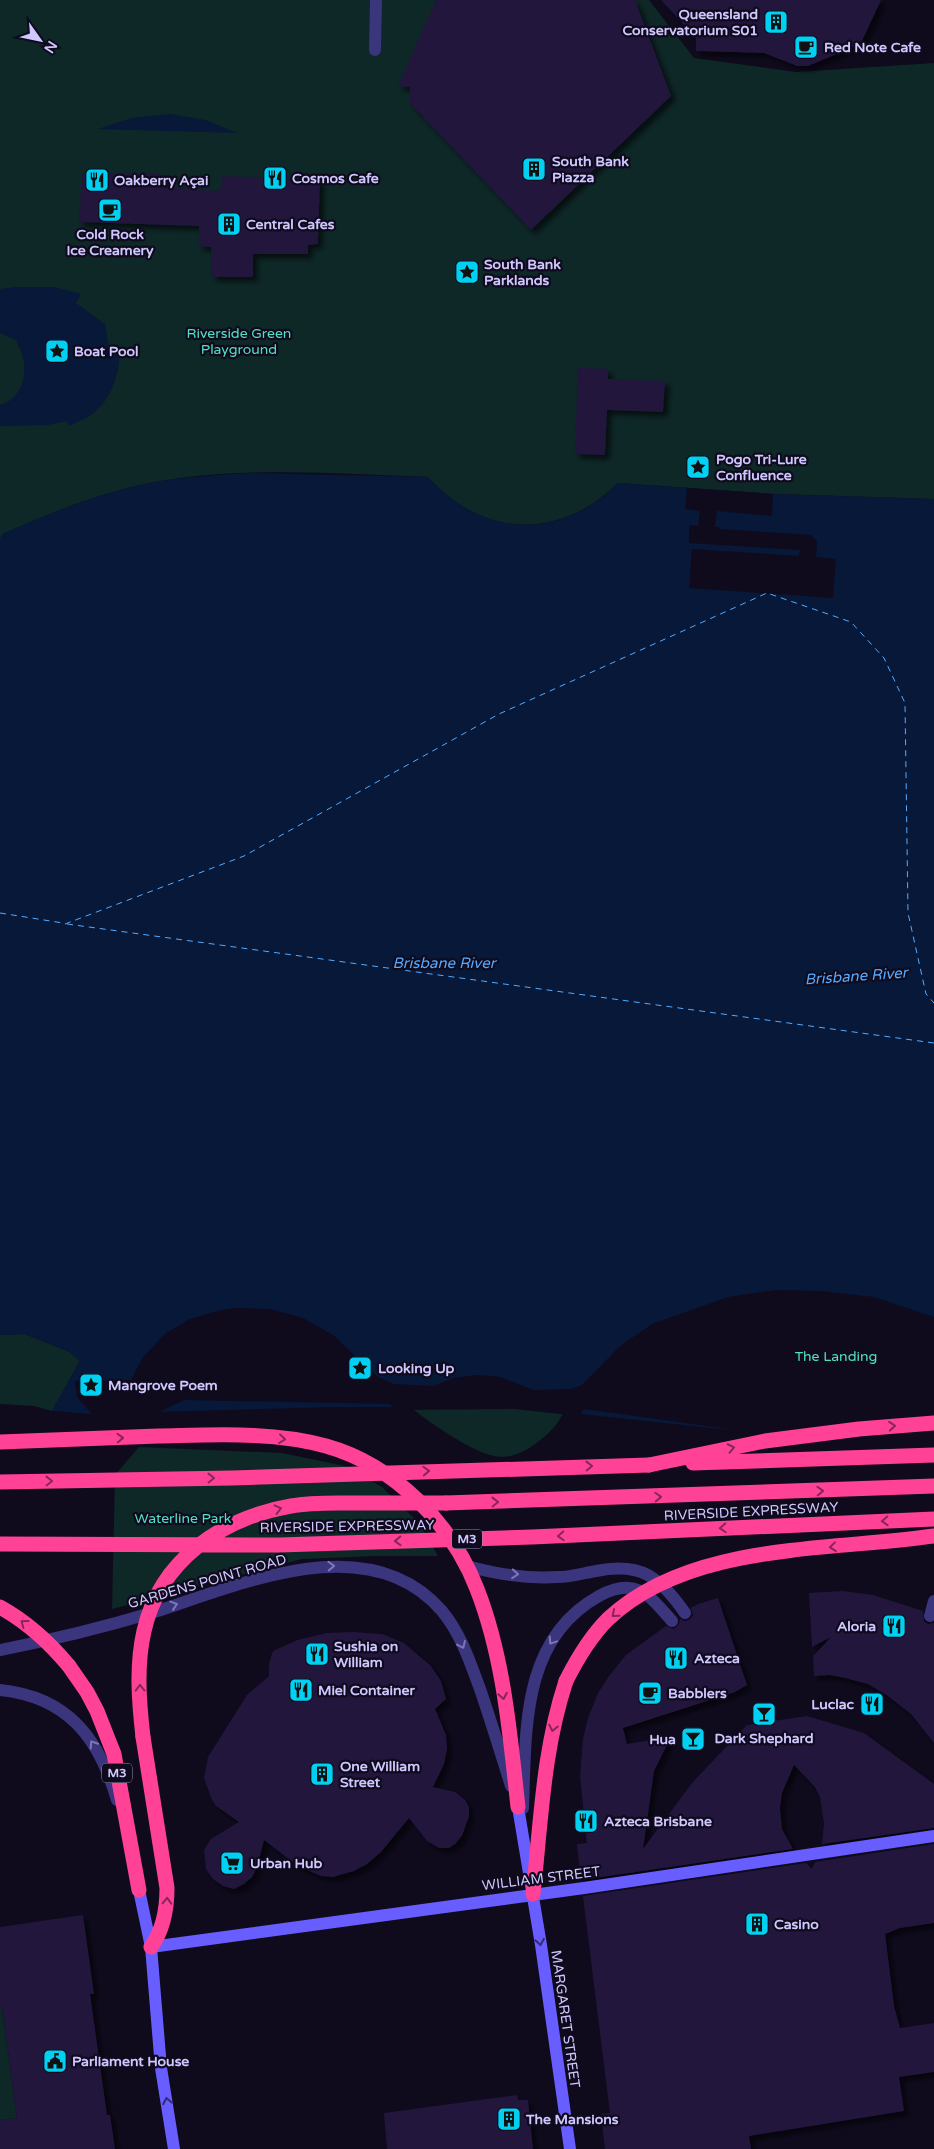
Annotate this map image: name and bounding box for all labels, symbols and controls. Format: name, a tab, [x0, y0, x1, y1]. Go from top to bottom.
place label: Queensland Conservatorium S01	[623, 6, 758, 39]
building icon: Queensland Conservatorium S01	[763, 9, 789, 35]
north arrow	[15, 15, 65, 65]
cafe icon: Red Note Cafe	[793, 34, 819, 60]
text: N	[40, 37, 61, 56]
place label: Red Note Cafe	[824, 39, 921, 56]
place label: South Bank Piazza	[552, 153, 629, 186]
building icon: South Bank Piazza	[521, 156, 547, 182]
restaurant icon: Cosmos Cafe	[262, 165, 288, 191]
restaurant icon: Oakberry Açai	[84, 167, 110, 193]
place label: Cosmos Cafe	[292, 170, 379, 187]
place label: Oakberry Açai	[114, 172, 208, 189]
cafe icon: Cold Rock Ice Creamery	[97, 197, 123, 223]
building icon: Central Cafes	[216, 211, 242, 237]
place label: Central Cafes	[246, 216, 335, 233]
place label: Cold Rock Ice Creamery	[67, 226, 154, 259]
place label: South Bank Parklands	[484, 256, 561, 289]
place icon: South Bank Parklands	[454, 259, 480, 285]
park label: Riverside Green Playground	[187, 325, 291, 358]
place icon: Boat Pool	[44, 338, 70, 364]
place label: Boat Pool	[74, 343, 139, 360]
place label: Pogo Tri-Lure Confluence	[716, 451, 807, 484]
place icon: Pogo Tri-Lure Confluence	[685, 454, 711, 480]
water label: Brisbane River	[393, 954, 498, 972]
water label: Brisbane River	[804, 963, 910, 989]
park label: The Landing	[795, 1348, 877, 1365]
place icon: Looking Up	[347, 1355, 373, 1381]
place label: Looking Up	[378, 1360, 455, 1377]
place icon: Mangrove Poem	[78, 1372, 104, 1398]
place label: Mangrove Poem	[108, 1377, 218, 1394]
one-way arrow	[889, 1421, 897, 1432]
one-way arrow	[116, 1432, 124, 1443]
one-way arrow	[278, 1433, 286, 1444]
one-way arrow	[727, 1443, 736, 1454]
one-way arrow	[585, 1461, 593, 1471]
one-way arrow	[422, 1466, 430, 1476]
one-way arrow	[208, 1473, 215, 1483]
one-way arrow	[45, 1476, 53, 1486]
one-way arrow	[816, 1486, 824, 1496]
one-way arrow	[654, 1491, 662, 1502]
one-way arrow	[492, 1497, 499, 1507]
street label: RIVERSIDE EXPRESSWAY	[663, 1498, 839, 1525]
one-way arrow	[273, 1504, 282, 1515]
park label: Waterline Park	[135, 1510, 232, 1527]
street label: RIVERSIDE EXPRESSWAY	[259, 1516, 435, 1537]
one-way arrow	[881, 1516, 889, 1526]
one-way arrow	[719, 1523, 727, 1534]
road number: M3	[452, 1530, 482, 1548]
one-way arrow	[556, 1530, 564, 1541]
one-way arrow	[394, 1536, 402, 1546]
one-way arrow	[829, 1541, 837, 1552]
street label: GARDENS POINT ROAD	[126, 1551, 288, 1612]
one-way arrow	[328, 1561, 336, 1572]
one-way arrow	[512, 1568, 520, 1579]
one-way arrow	[170, 1601, 178, 1611]
one-way arrow	[611, 1609, 620, 1618]
restaurant icon: Aloria	[881, 1613, 907, 1639]
place label: Aloria	[837, 1618, 876, 1635]
one-way arrow	[21, 1620, 30, 1628]
one-way arrow	[549, 1635, 558, 1645]
place label: Sushia on William	[334, 1638, 398, 1671]
one-way arrow	[456, 1640, 467, 1649]
restaurant icon: Sushia on William	[304, 1641, 330, 1667]
restaurant icon: Azteca	[663, 1645, 689, 1671]
place label: Azteca	[694, 1650, 740, 1667]
restaurant icon: Miel Container	[288, 1677, 314, 1703]
cafe icon: Babblers	[637, 1680, 663, 1706]
place label: Miel Container	[318, 1682, 415, 1699]
one-way arrow	[134, 1684, 145, 1692]
place label: Babblers	[668, 1685, 727, 1702]
one-way arrow	[498, 1691, 508, 1700]
restaurant icon: Luclac	[859, 1691, 885, 1717]
place label: Luclac	[811, 1696, 855, 1713]
bar icon: Dark Shephard	[751, 1701, 777, 1727]
one-way arrow	[548, 1724, 559, 1733]
bar icon: Hua	[680, 1726, 706, 1752]
place label: Dark Shephard	[714, 1730, 814, 1747]
place label: Hua	[649, 1731, 676, 1748]
one-way arrow	[90, 1741, 100, 1750]
place label: One William Street	[340, 1758, 420, 1791]
building icon: One William Street	[309, 1761, 335, 1787]
road number: M3	[102, 1764, 132, 1782]
restaurant icon: Azteca Brisbane	[573, 1808, 599, 1834]
place label: Azteca Brisbane	[604, 1813, 712, 1830]
supermarket icon: Urban Hub	[219, 1850, 245, 1876]
place label: Urban Hub	[250, 1855, 323, 1872]
street label: WILLIAM STREET	[481, 1863, 602, 1894]
one-way arrow	[161, 1897, 172, 1905]
building icon: Casino	[744, 1911, 770, 1937]
place label: Casino	[774, 1916, 819, 1933]
one-way arrow	[535, 1938, 545, 1946]
street label: MARGARET STREET	[547, 1949, 584, 2090]
public building icon: Parliament House	[42, 2048, 68, 2074]
place label: Parliament House	[72, 2053, 189, 2070]
one-way arrow	[162, 2096, 173, 2105]
building icon: The Mansions	[496, 2106, 522, 2132]
place label: The Mansions	[525, 2111, 619, 2128]

